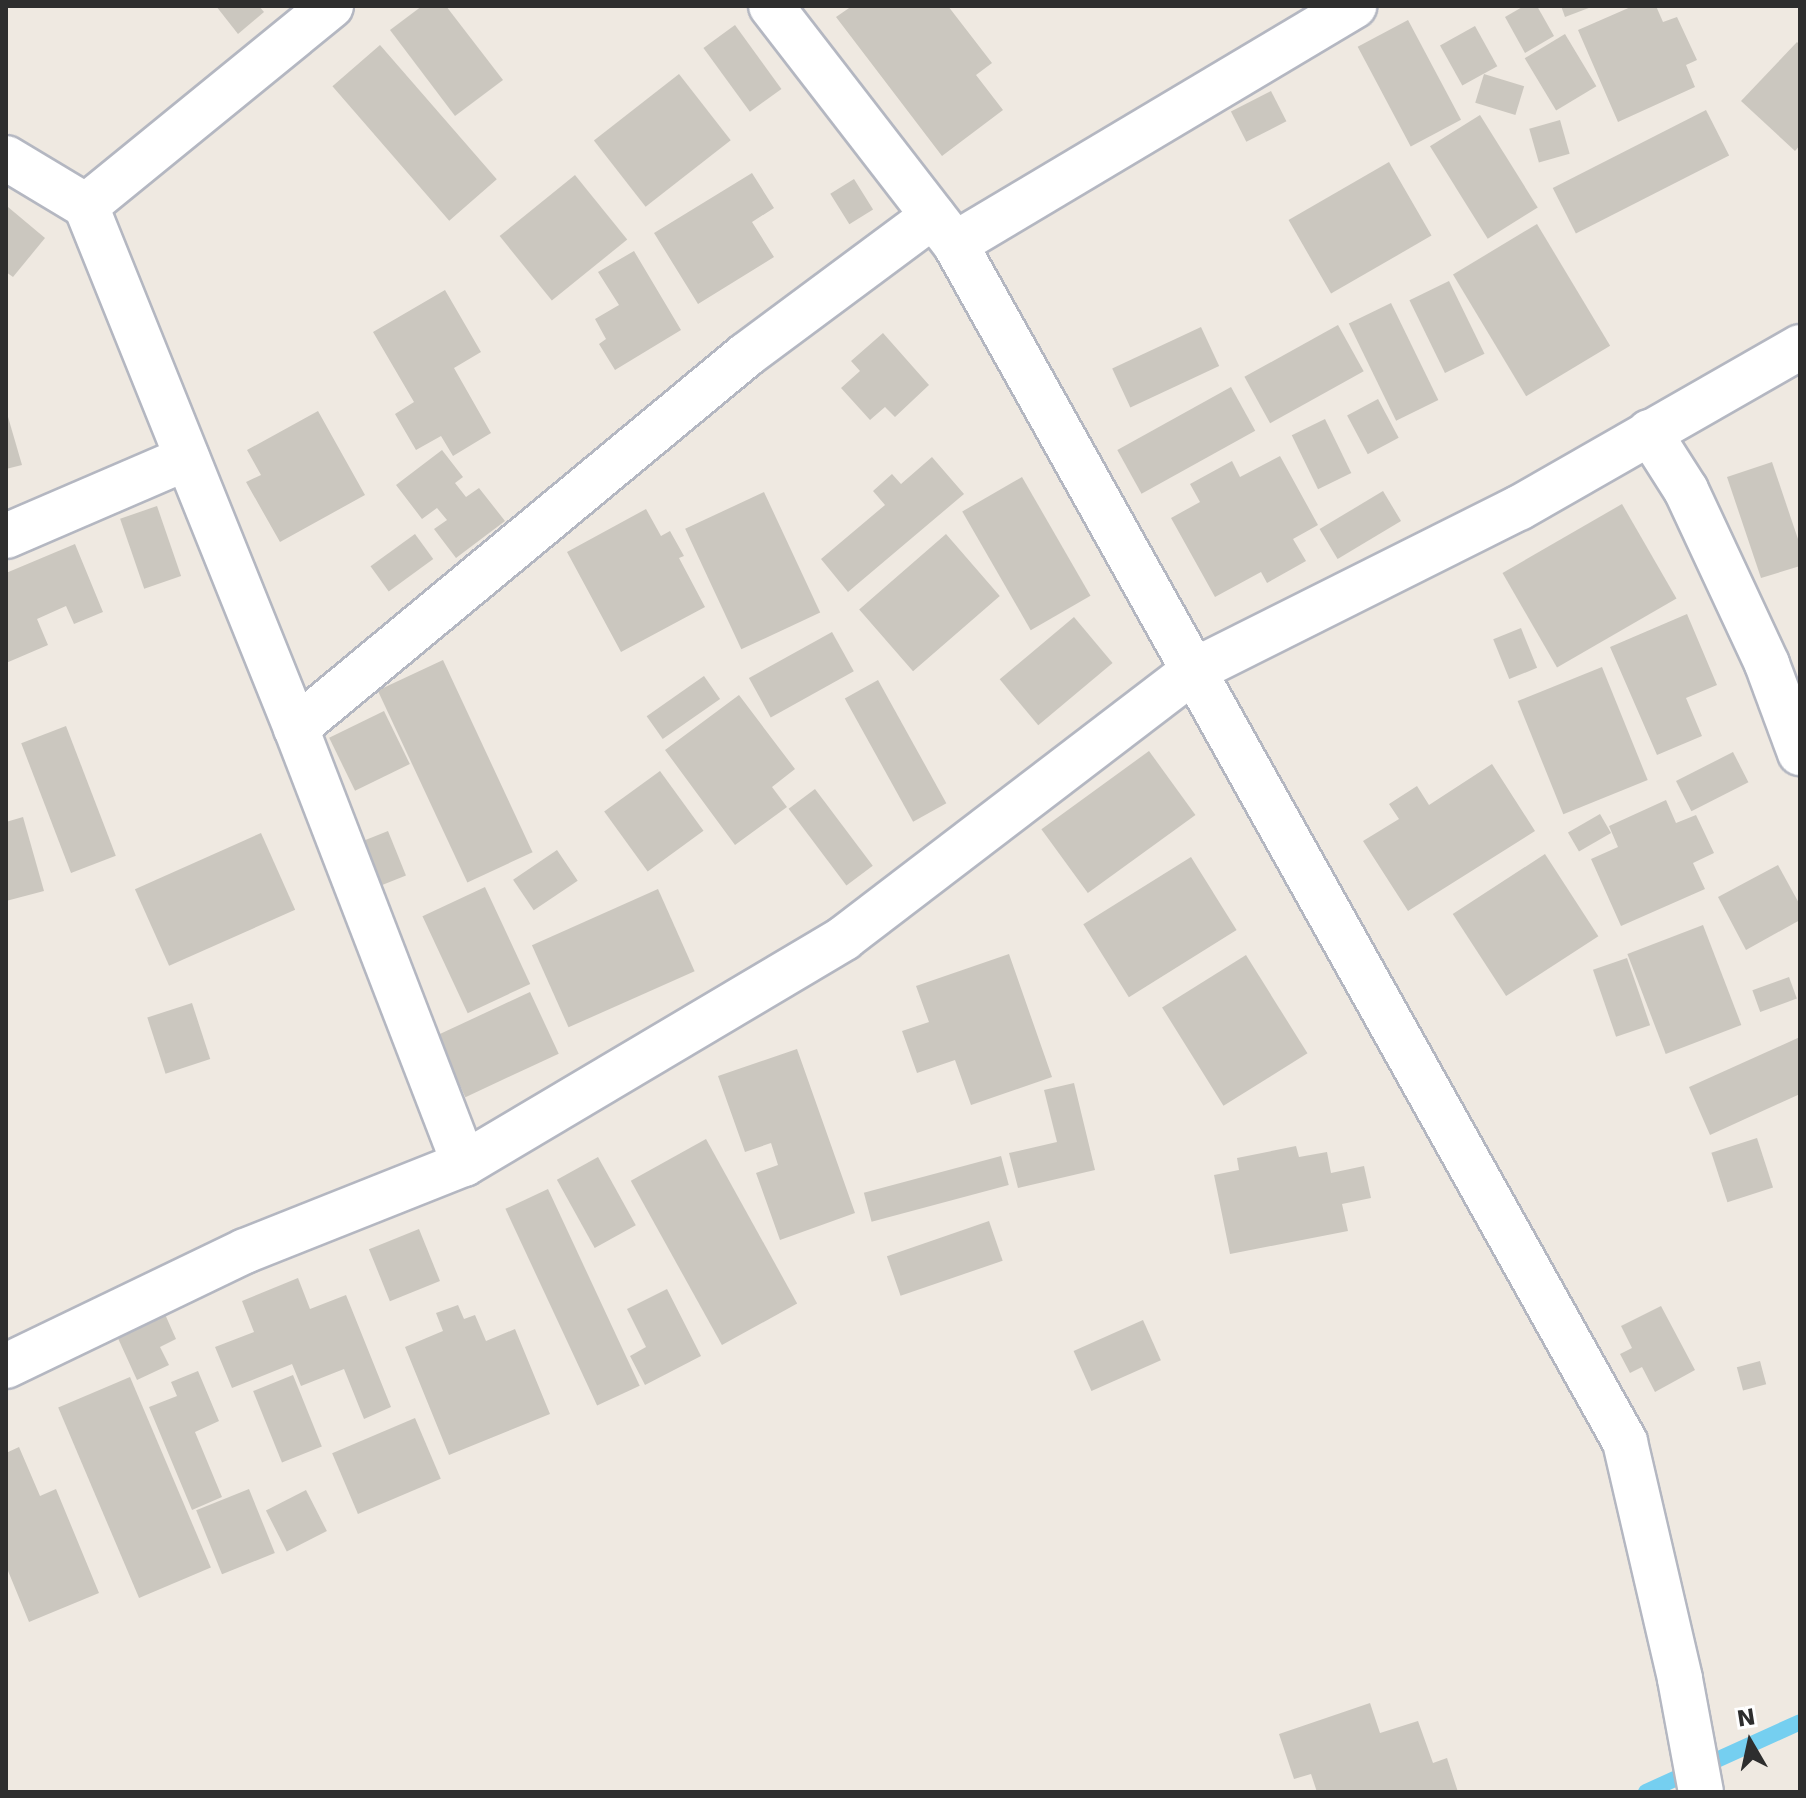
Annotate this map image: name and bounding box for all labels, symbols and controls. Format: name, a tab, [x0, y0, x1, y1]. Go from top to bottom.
north arrow	[1710, 1702, 1790, 1782]
text: N	[1735, 1704, 1757, 1732]

